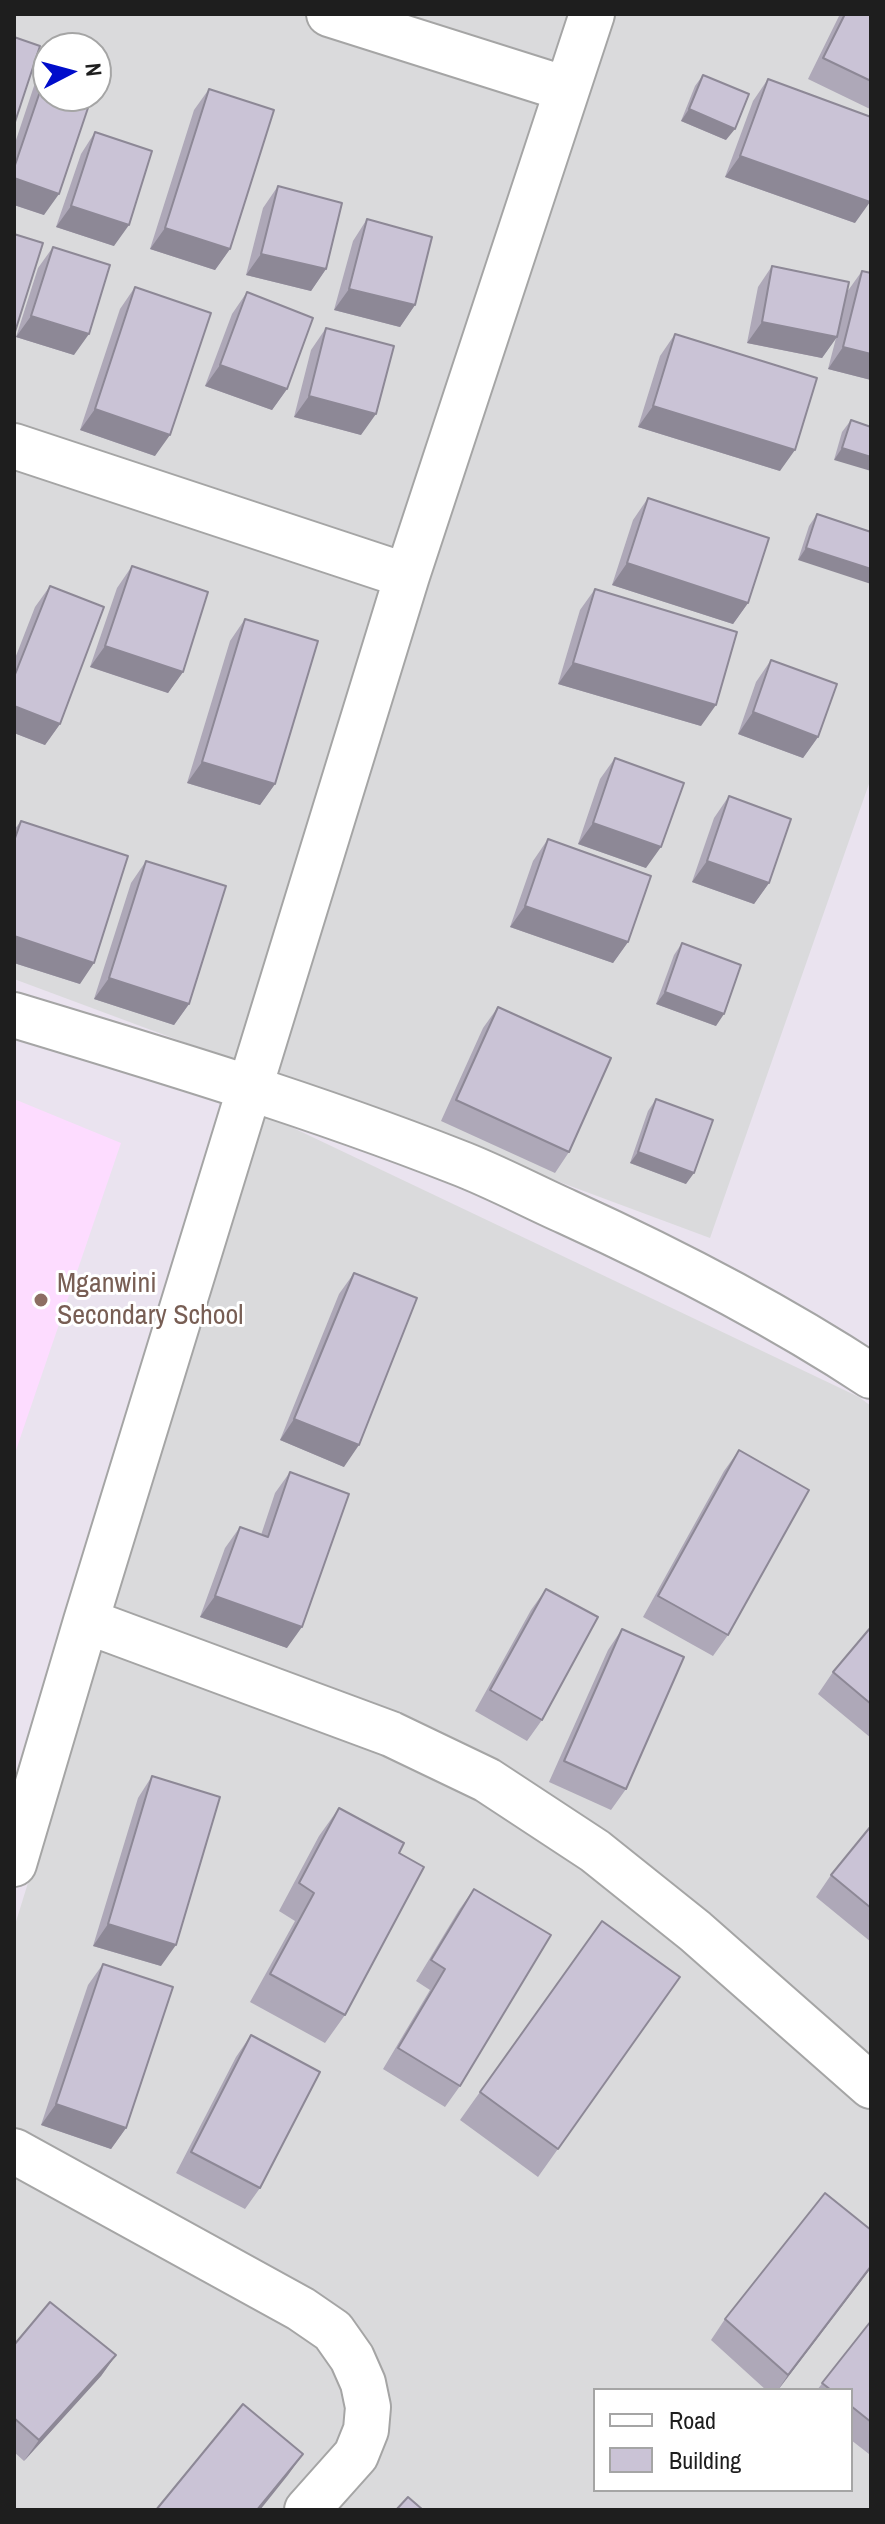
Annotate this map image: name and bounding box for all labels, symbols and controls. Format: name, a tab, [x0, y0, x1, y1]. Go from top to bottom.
north arrow	[32, 32, 112, 112]
text: N	[78, 62, 109, 78]
place label: Mganwini Secondary School	[57, 1267, 243, 1333]
marker: Mganwini Secondary School	[32, 1291, 50, 1309]
legend	[593, 2388, 853, 2492]
text: Road	[669, 2404, 716, 2436]
text: Building	[669, 2444, 741, 2476]

